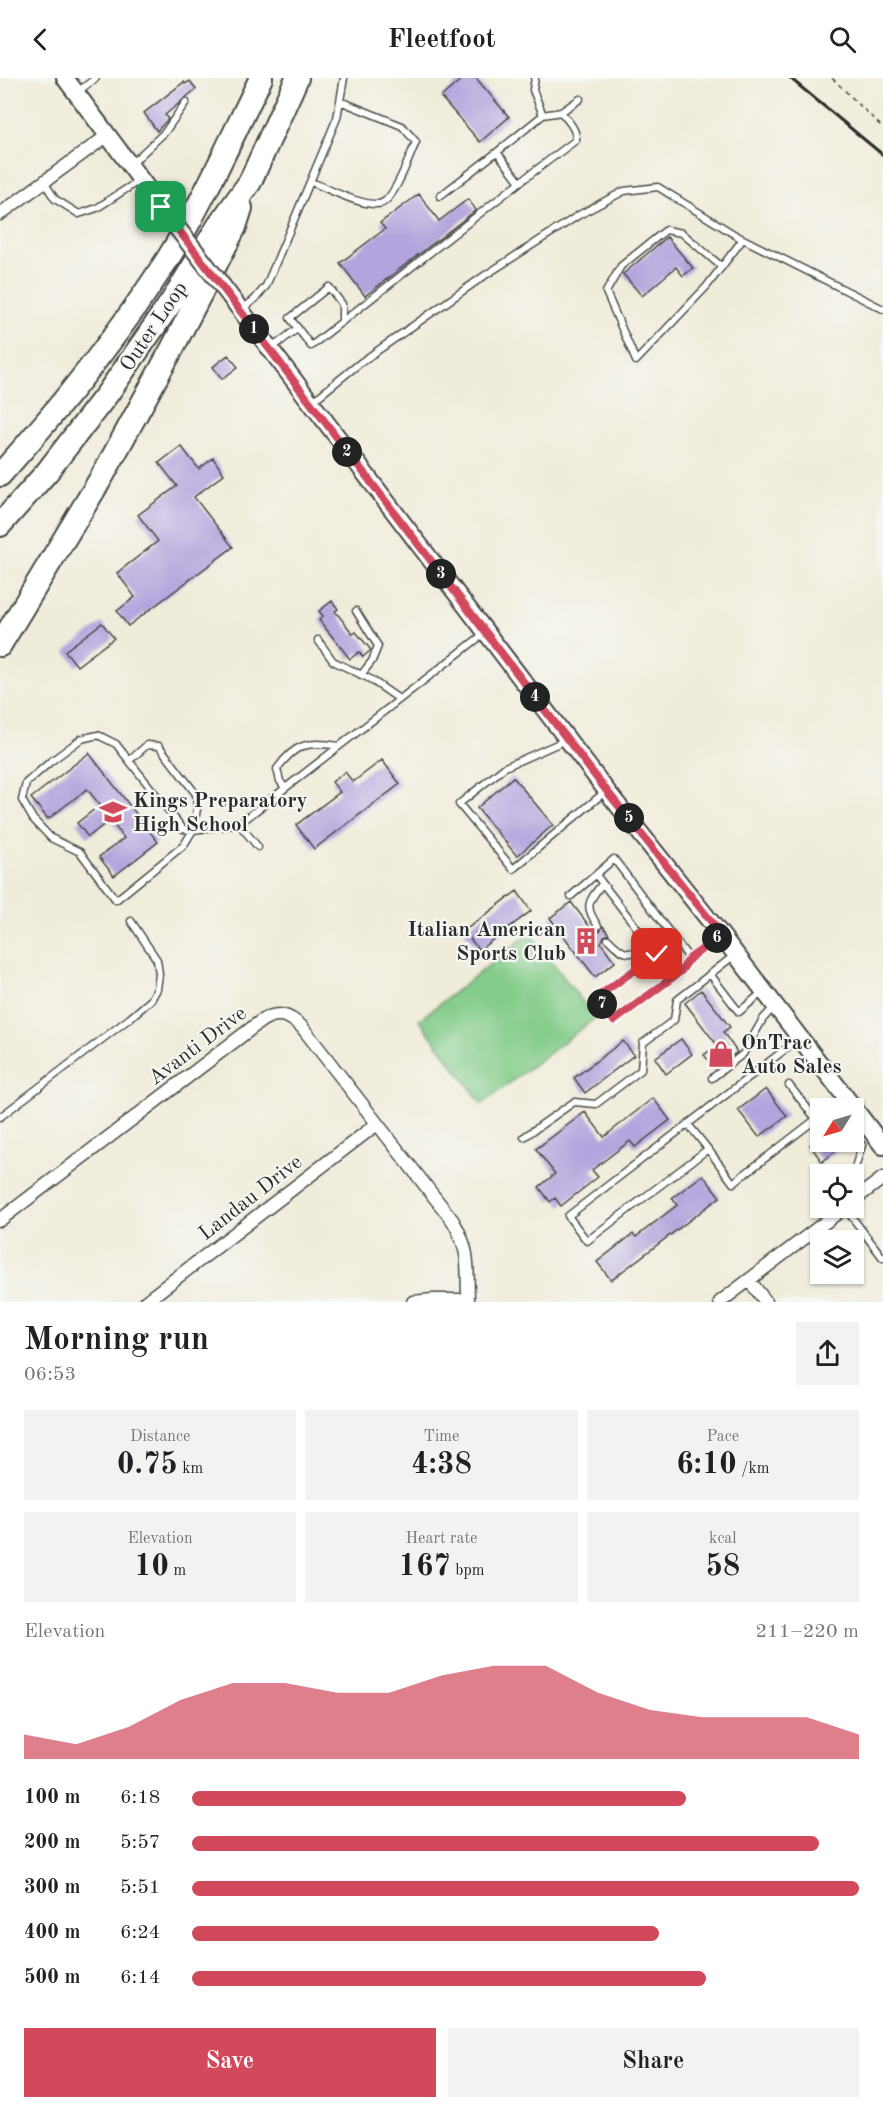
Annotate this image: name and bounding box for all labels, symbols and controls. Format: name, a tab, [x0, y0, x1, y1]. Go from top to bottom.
icon: back	[24, 23, 57, 56]
icon: search	[826, 23, 859, 56]
text: Fleetfoot	[387, 26, 496, 53]
pin	[135, 181, 186, 232]
icon: arrive	[144, 190, 177, 223]
street label: Outer Loop	[117, 278, 192, 375]
pin: 1	[239, 314, 269, 344]
text: 1	[249, 321, 259, 337]
pin: 2	[332, 437, 362, 467]
text: 2	[342, 444, 352, 460]
pin: 3	[426, 559, 456, 589]
text: 3	[436, 566, 446, 582]
pin: 4	[520, 682, 550, 712]
text: 4	[530, 689, 540, 705]
place label: Kings Preparatory High School	[133, 791, 308, 836]
school or university icon: Kings Preparatory High School	[98, 797, 128, 827]
pin: 5	[614, 803, 644, 833]
text: 5	[624, 810, 634, 826]
place label: Italian American Sports Club	[407, 920, 566, 965]
pin: 6	[702, 923, 732, 953]
building icon: Italian American Sports Club	[571, 926, 601, 956]
pin	[631, 928, 682, 979]
text: 6	[712, 930, 722, 946]
icon: check	[640, 937, 673, 970]
pin: 7	[587, 989, 617, 1019]
text: 7	[597, 996, 607, 1012]
street label: Avanti Drive	[145, 1003, 251, 1090]
place label: OnTrac Auto Sales	[741, 1033, 842, 1078]
shop icon: OnTrac Auto Sales	[706, 1039, 736, 1069]
north arrow	[810, 1098, 864, 1152]
map controls	[810, 1098, 864, 1284]
street label: Landau Drive	[195, 1152, 307, 1245]
button: locate	[810, 1164, 864, 1218]
button: layers	[810, 1230, 864, 1284]
button: share	[796, 1322, 859, 1385]
text: Morning run	[24, 1324, 209, 1357]
text: 06:53	[24, 1365, 76, 1385]
text: Distance	[130, 1429, 190, 1445]
text: Time	[424, 1429, 459, 1445]
text: Pace	[707, 1429, 739, 1445]
text: 0.75	[117, 1450, 178, 1480]
text: 4:38	[411, 1450, 472, 1480]
text: 6:10	[676, 1450, 737, 1480]
text: km	[178, 1461, 203, 1477]
text: /km	[737, 1461, 769, 1477]
text: Elevation	[128, 1531, 193, 1547]
text: Heart rate	[406, 1531, 477, 1547]
text: kcal	[709, 1531, 737, 1547]
text: 10	[134, 1552, 169, 1582]
text: 167	[399, 1552, 451, 1582]
text: 58	[705, 1552, 740, 1582]
text: m	[169, 1563, 186, 1579]
text: bpm	[451, 1563, 484, 1579]
text: Elevation	[24, 1622, 105, 1642]
text: 211–220 m	[756, 1622, 859, 1642]
text: 100 m	[24, 1788, 80, 1808]
text: 6:18	[120, 1788, 160, 1808]
text: 200 m	[24, 1833, 80, 1853]
text: 5:57	[120, 1833, 160, 1853]
text: 300 m	[24, 1878, 80, 1898]
text: 5:51	[120, 1878, 160, 1898]
text: 400 m	[24, 1923, 80, 1943]
text: 6:24	[120, 1923, 160, 1943]
text: 500 m	[24, 1968, 80, 1988]
text: 6:14	[120, 1968, 160, 1988]
button: Save	[24, 2028, 436, 2097]
button: Share	[448, 2028, 859, 2097]

